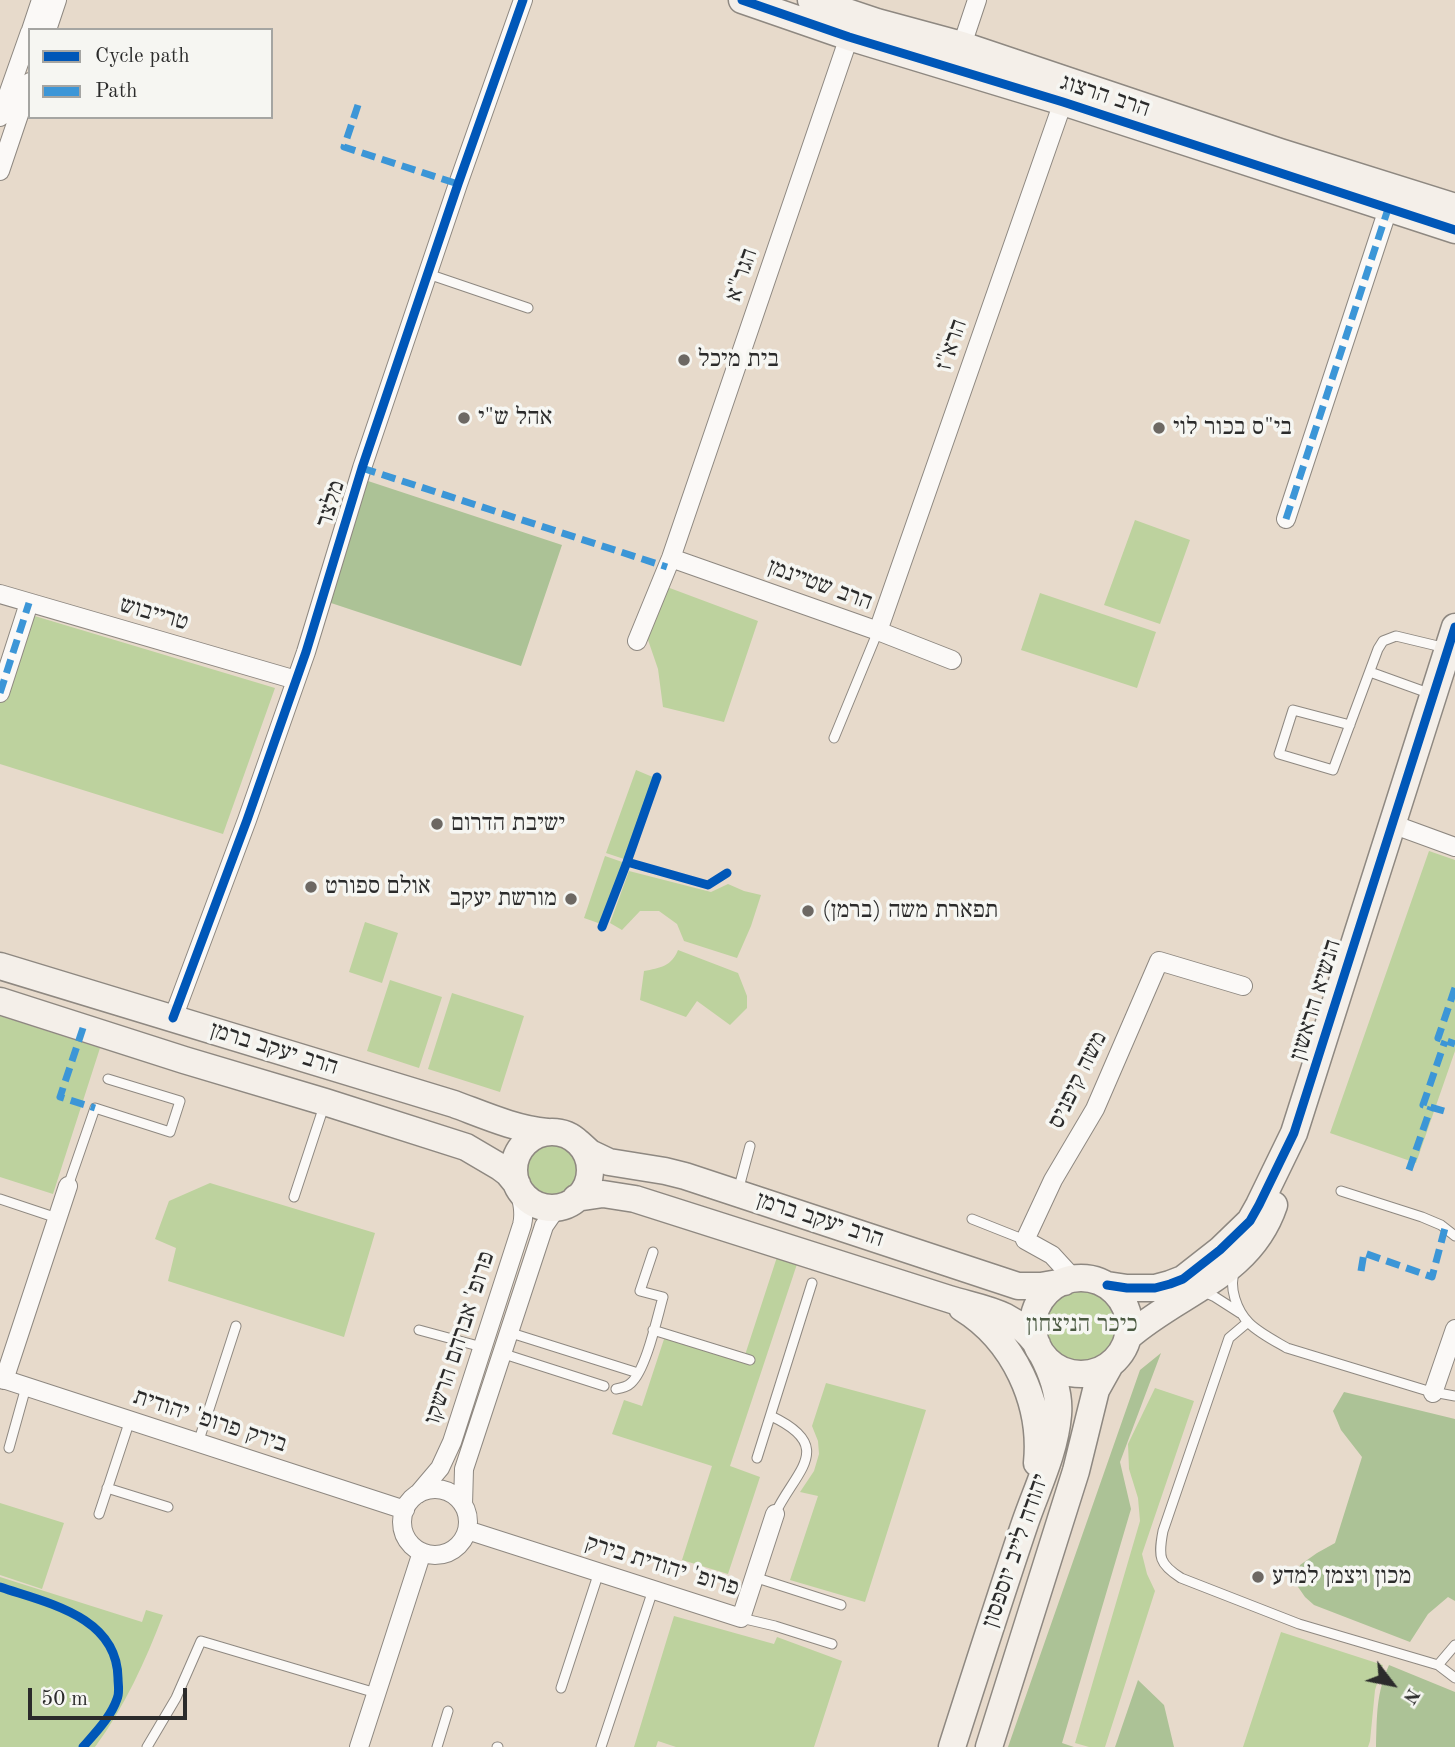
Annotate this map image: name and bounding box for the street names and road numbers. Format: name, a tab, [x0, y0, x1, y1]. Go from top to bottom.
street label: הרב הרצוג	[1056, 68, 1154, 124]
street label: הגר"א	[720, 245, 764, 305]
street label: הרא"ז	[930, 316, 974, 374]
street label: מלצר	[310, 477, 352, 531]
street label: הרב שטיינמן	[764, 553, 876, 617]
street label: טרייבוש	[116, 590, 192, 638]
street label: הנשיא הראשון	[1284, 936, 1348, 1064]
street label: הרב יעקב ברמן	[207, 1016, 341, 1082]
street label: משה קיפניס	[1042, 1027, 1114, 1133]
street label: הרב יעקב ברמן	[753, 1186, 887, 1254]
street label: פרופ' אברהם הרשקו	[418, 1248, 502, 1428]
street label: בירק פרופ' יהודית	[130, 1383, 290, 1459]
street label: יהודה לייב יוספסון	[976, 1470, 1056, 1632]
street label: פרופ' יהודית בירק	[582, 1529, 742, 1603]

